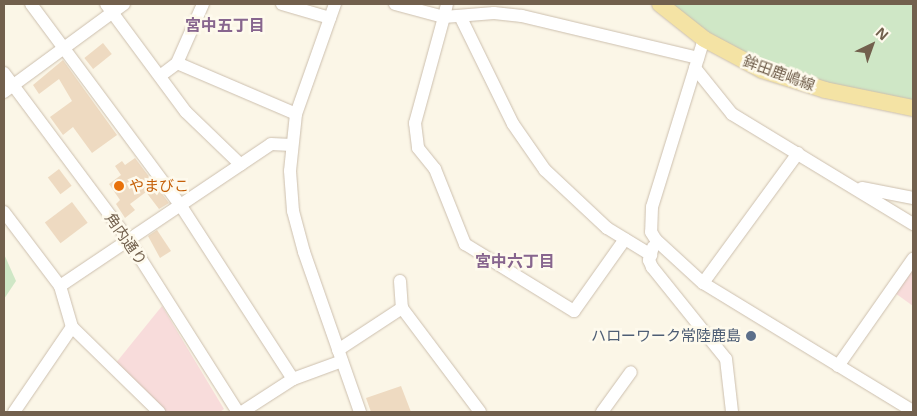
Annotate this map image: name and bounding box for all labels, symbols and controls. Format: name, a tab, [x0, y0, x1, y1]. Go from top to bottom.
district label: 宮中五丁目	[185, 15, 265, 35]
north arrow	[847, 20, 897, 70]
text: N	[872, 23, 893, 44]
street label: 鉾田鹿嶋線	[741, 52, 817, 94]
place label: やまびこ	[129, 177, 189, 195]
marker: やまびこ	[113, 180, 125, 192]
street label: 角内通り	[101, 209, 151, 269]
district label: 宮中六丁目	[475, 251, 555, 271]
place label: ハローワーク常陸鹿島	[591, 327, 741, 345]
marker: ハローワーク常陸鹿島	[745, 330, 757, 342]

